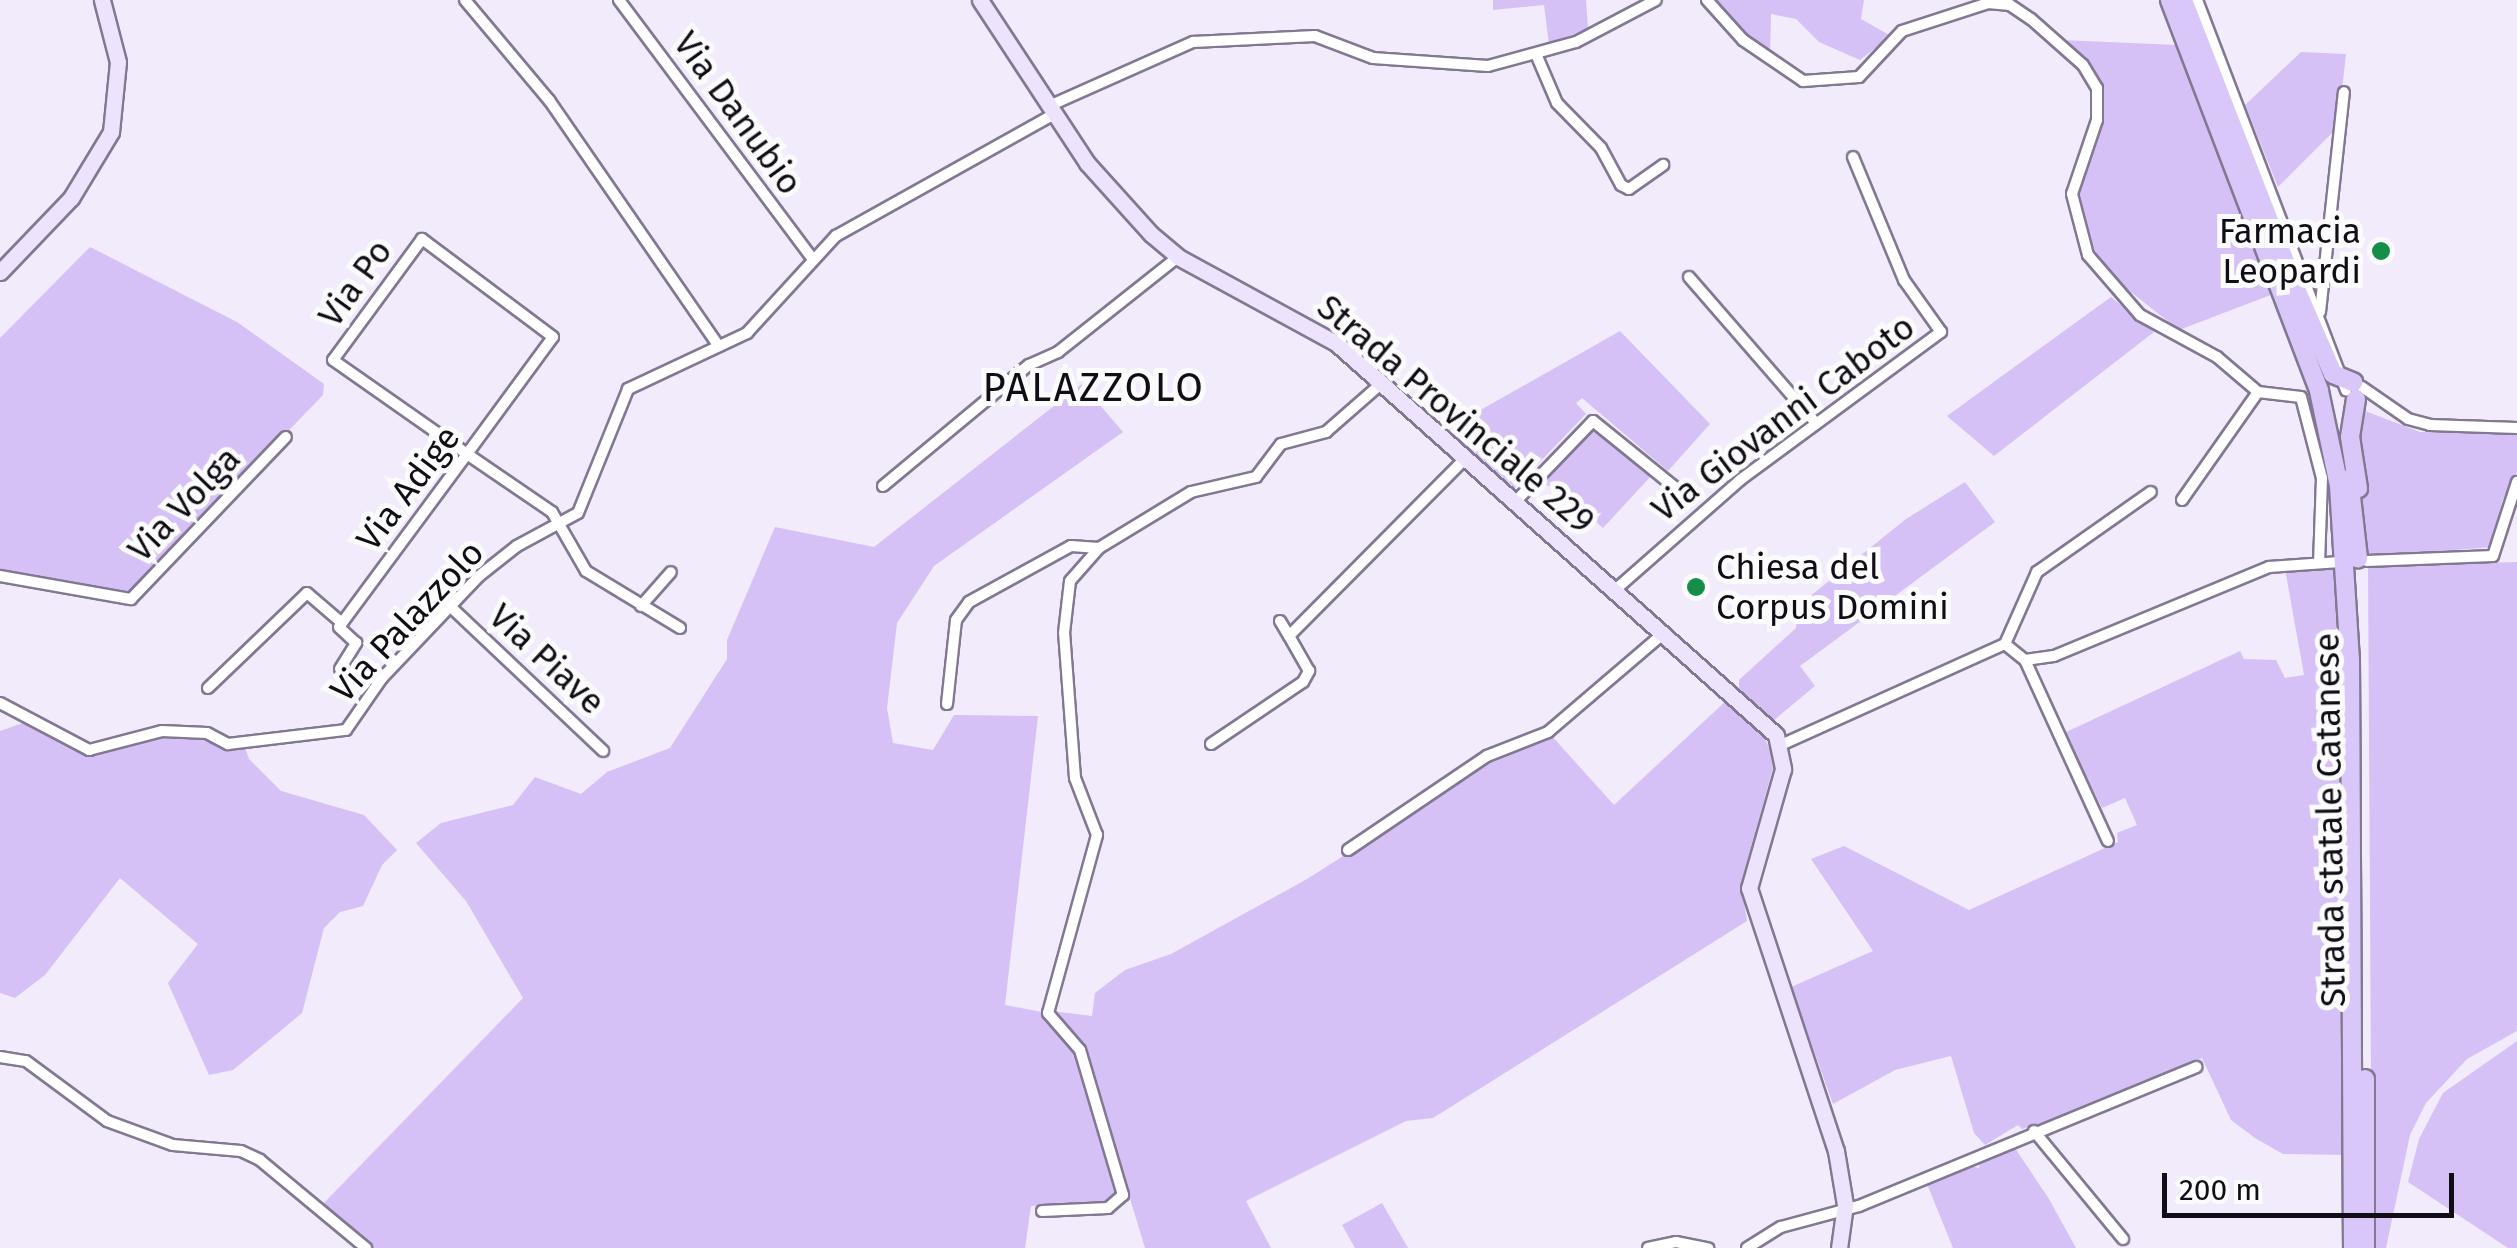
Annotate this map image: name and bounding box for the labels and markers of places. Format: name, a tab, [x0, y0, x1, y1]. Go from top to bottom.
place label: Farmacia Leopardi	[2219, 210, 2361, 292]
marker: Farmacia Leopardi	[2370, 240, 2392, 262]
place label: Chiesa del Corpus Domini	[1716, 546, 1949, 628]
marker: Chiesa del Corpus Domini	[1685, 576, 1707, 598]

